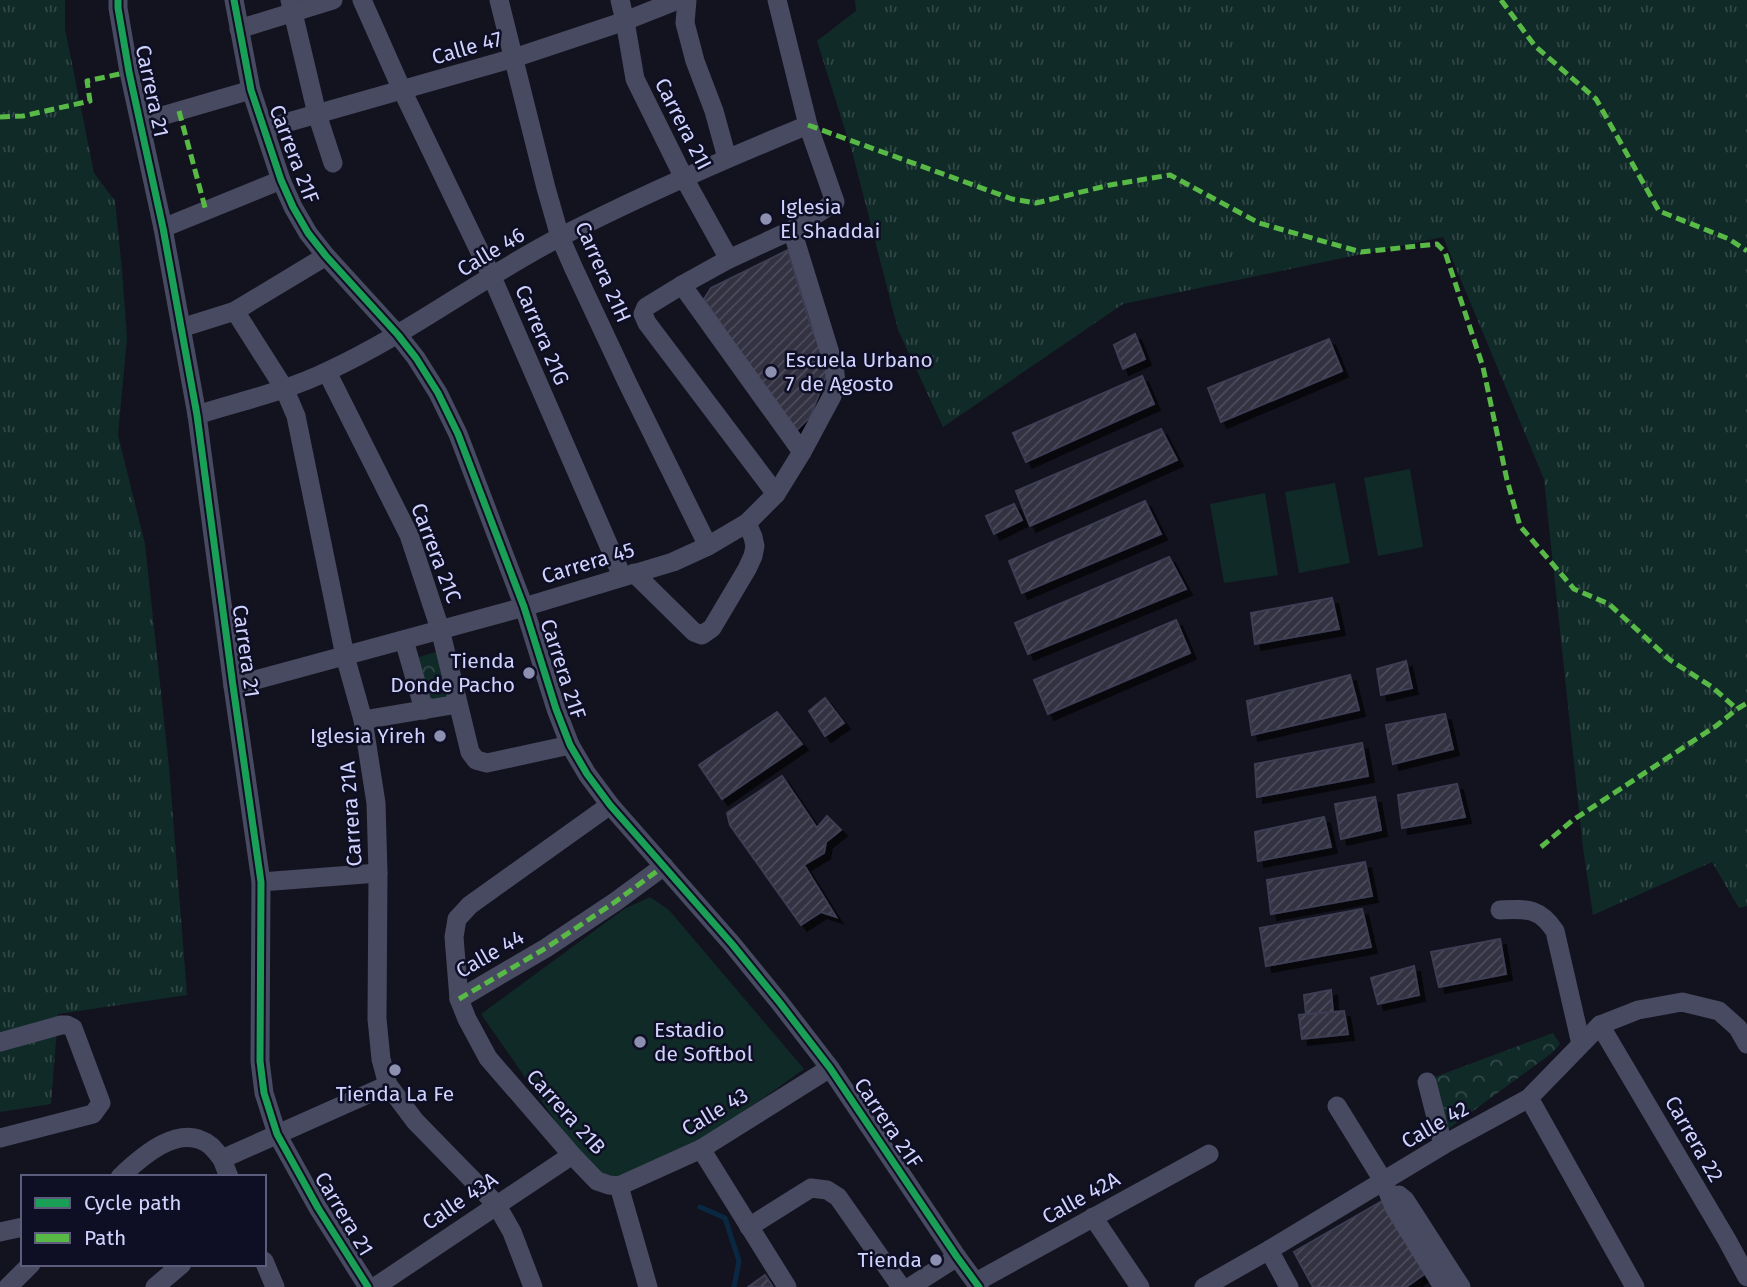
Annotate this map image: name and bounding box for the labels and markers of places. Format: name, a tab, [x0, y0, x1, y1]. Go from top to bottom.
place label: Iglesia El Shaddai	[780, 194, 880, 244]
marker: Iglesia El Shaddai	[758, 211, 774, 227]
place label: Escuela Urbano 7 de Agosto	[785, 347, 933, 397]
marker: Escuela Urbano 7 de Agosto	[763, 364, 779, 380]
place label: Tienda Donde Pacho	[390, 648, 515, 698]
marker: Tienda Donde Pacho	[521, 665, 537, 681]
place label: Iglesia Yireh	[310, 723, 426, 749]
marker: Iglesia Yireh	[432, 728, 448, 744]
place label: Estadio de Softbol	[654, 1017, 753, 1067]
marker: Estadio de Softbol	[632, 1034, 648, 1050]
marker: Tienda La Fe	[387, 1062, 403, 1078]
place label: Tienda La Fe	[336, 1081, 454, 1107]
place label: Tienda	[857, 1247, 922, 1273]
marker: Tienda	[928, 1252, 944, 1268]

